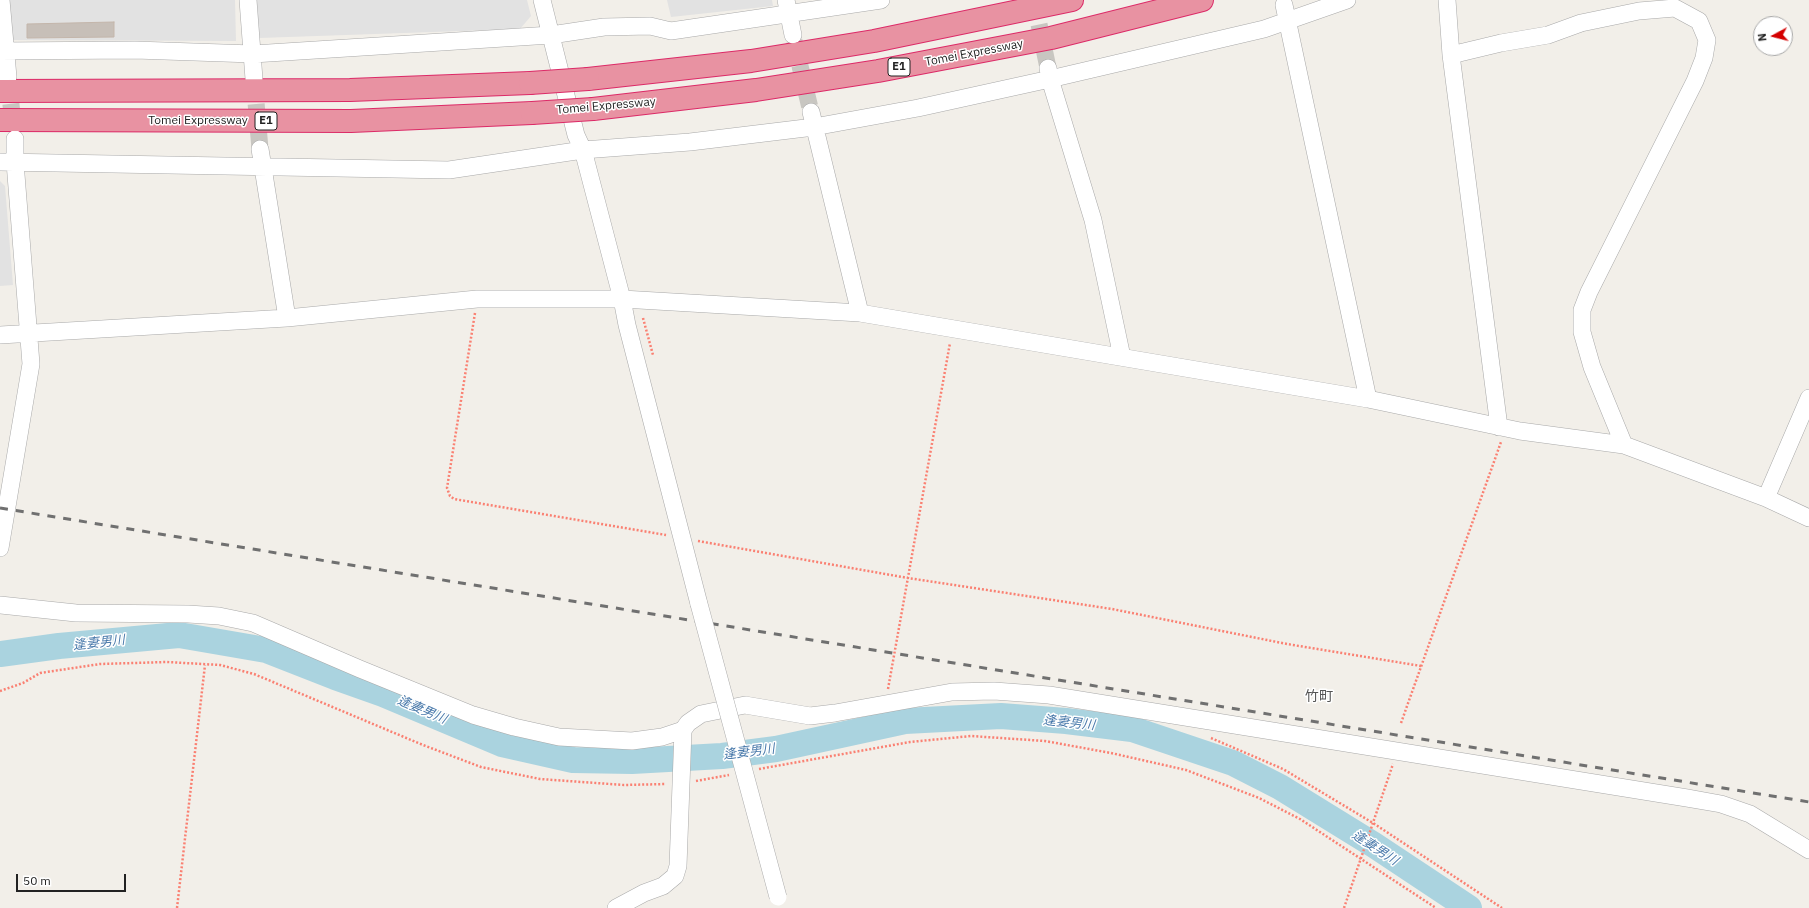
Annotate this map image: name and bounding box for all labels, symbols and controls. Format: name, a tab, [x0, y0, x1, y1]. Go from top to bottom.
north arrow	[1753, 16, 1793, 56]
text: N	[1755, 33, 1770, 42]
street label: Tomei Expressway	[924, 36, 1024, 70]
road number: E1	[888, 58, 910, 76]
street label: Tomei Expressway	[556, 94, 656, 118]
road number: E1	[255, 112, 277, 130]
street label: Tomei Expressway	[148, 114, 248, 128]
water label: 逢妻男川	[72, 633, 126, 653]
district label: 竹町	[1305, 689, 1333, 705]
water label: 逢妻男川	[395, 693, 449, 727]
water label: 逢妻男川	[1042, 713, 1096, 733]
water label: 逢妻男川	[722, 741, 776, 763]
water label: 逢妻男川	[1349, 827, 1401, 869]
scale bar	[18, 866, 128, 892]
text: 50 m	[23, 873, 51, 888]

